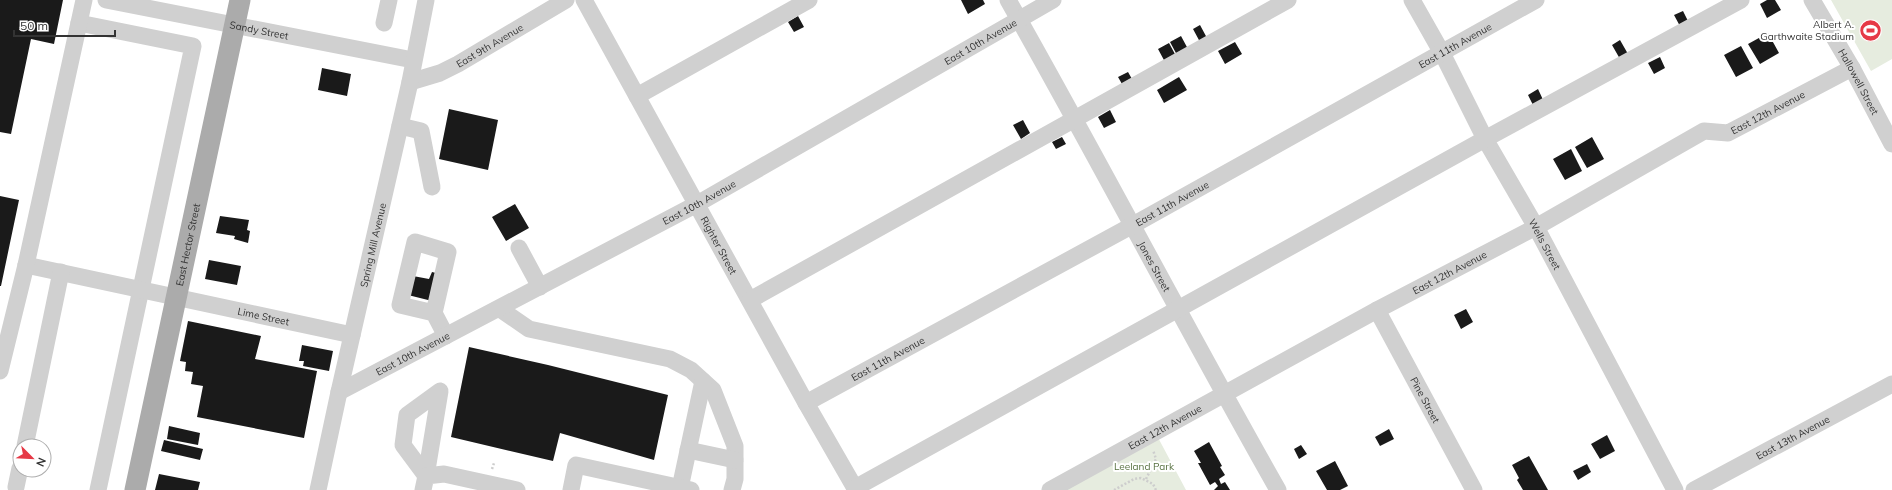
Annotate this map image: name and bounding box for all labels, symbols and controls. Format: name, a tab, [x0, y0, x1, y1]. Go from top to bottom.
scale bar	[14, 12, 115, 38]
street label: East 10th Avenue	[942, 16, 1019, 68]
sports icon: Albert A. Garthwaite Stadium	[1857, 17, 1883, 43]
text: 50 m	[20, 18, 48, 33]
street label: Sandy Street	[228, 18, 290, 43]
place label: Albert A. Garthwaite Stadium	[1760, 18, 1854, 43]
street label: East 11th Avenue	[1416, 20, 1494, 71]
street label: East 9th Avenue	[454, 21, 526, 71]
street label: Hallowell Street	[1835, 46, 1882, 117]
street label: East 12th Avenue	[1729, 88, 1807, 137]
street label: East 10th Avenue	[660, 177, 738, 228]
street label: East 11th Avenue	[1133, 178, 1211, 229]
street label: East Hector Street	[173, 202, 203, 287]
street label: Spring Mill Avenue	[357, 202, 389, 289]
street label: Righter Street	[698, 214, 740, 277]
street label: Wells Street	[1526, 216, 1564, 273]
street label: Jones Street	[1135, 239, 1173, 295]
street label: East 12th Avenue	[1410, 248, 1489, 297]
street label: Lime Street	[237, 305, 291, 328]
street label: East 10th Avenue	[373, 329, 452, 379]
street label: East 11th Avenue	[849, 334, 927, 384]
street label: Pine Street	[1407, 375, 1443, 426]
street label: East 12th Avenue	[1126, 402, 1204, 453]
street label: East 13th Avenue	[1754, 413, 1832, 463]
north arrow	[12, 438, 52, 478]
text: N	[33, 455, 49, 469]
park label: Leeland Park	[1114, 460, 1175, 473]

